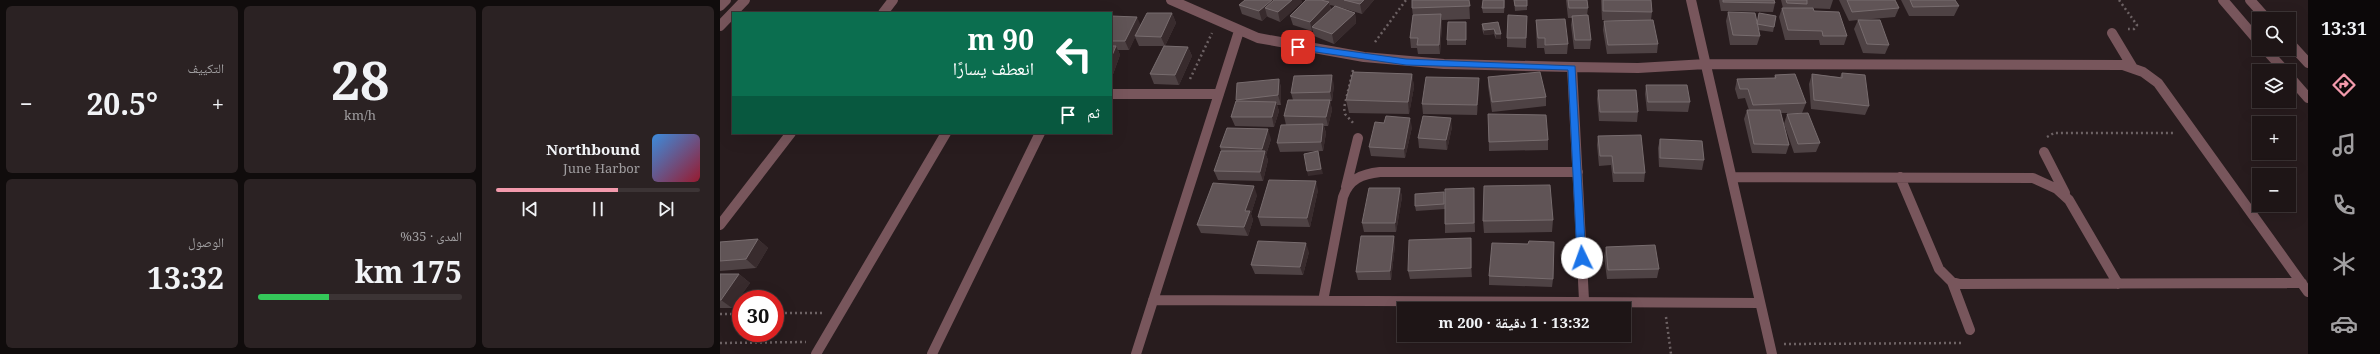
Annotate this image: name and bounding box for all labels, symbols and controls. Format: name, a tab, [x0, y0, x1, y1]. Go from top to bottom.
map controls	[2252, 12, 2296, 212]
button: search	[2252, 12, 2296, 56]
text: 13:31	[2321, 16, 2367, 40]
text: 90 m	[967, 20, 1034, 58]
icon: left	[1048, 28, 1100, 80]
pin	[1281, 30, 1315, 64]
icon: arrive	[1287, 36, 1309, 58]
text: 28	[331, 44, 389, 115]
text: انعطف يسارًا	[953, 56, 1034, 80]
text: التكييف	[188, 59, 224, 77]
button: layers	[2252, 64, 2296, 108]
icon: directions	[2330, 71, 2358, 99]
text: 20.5°	[86, 83, 158, 124]
text: −	[20, 88, 33, 118]
text: +	[212, 88, 224, 118]
text: ثم	[1087, 102, 1100, 122]
icon: arrive	[1057, 104, 1079, 126]
text: km/h	[344, 106, 376, 124]
button: +	[2252, 116, 2296, 160]
icon: music	[2330, 131, 2358, 159]
text: Northbound	[546, 139, 640, 159]
text: June Harbor	[563, 159, 640, 177]
button: −	[2252, 168, 2296, 212]
icon: phone	[2330, 191, 2358, 219]
icon: previous	[519, 198, 541, 220]
icon: pause	[587, 198, 609, 220]
icon: next	[655, 198, 677, 220]
text: المدى · 35%	[400, 227, 462, 245]
text: الوصول	[188, 233, 224, 251]
position arrow	[1561, 237, 1603, 279]
icon: climate	[2330, 250, 2358, 278]
text: 175 km	[355, 251, 462, 292]
text: 13:32	[147, 257, 224, 298]
speed limit sign: 30	[732, 290, 784, 342]
icon: car	[2330, 310, 2358, 338]
text: 13:32 · 1 دقيقة · 200 m	[1439, 312, 1589, 332]

